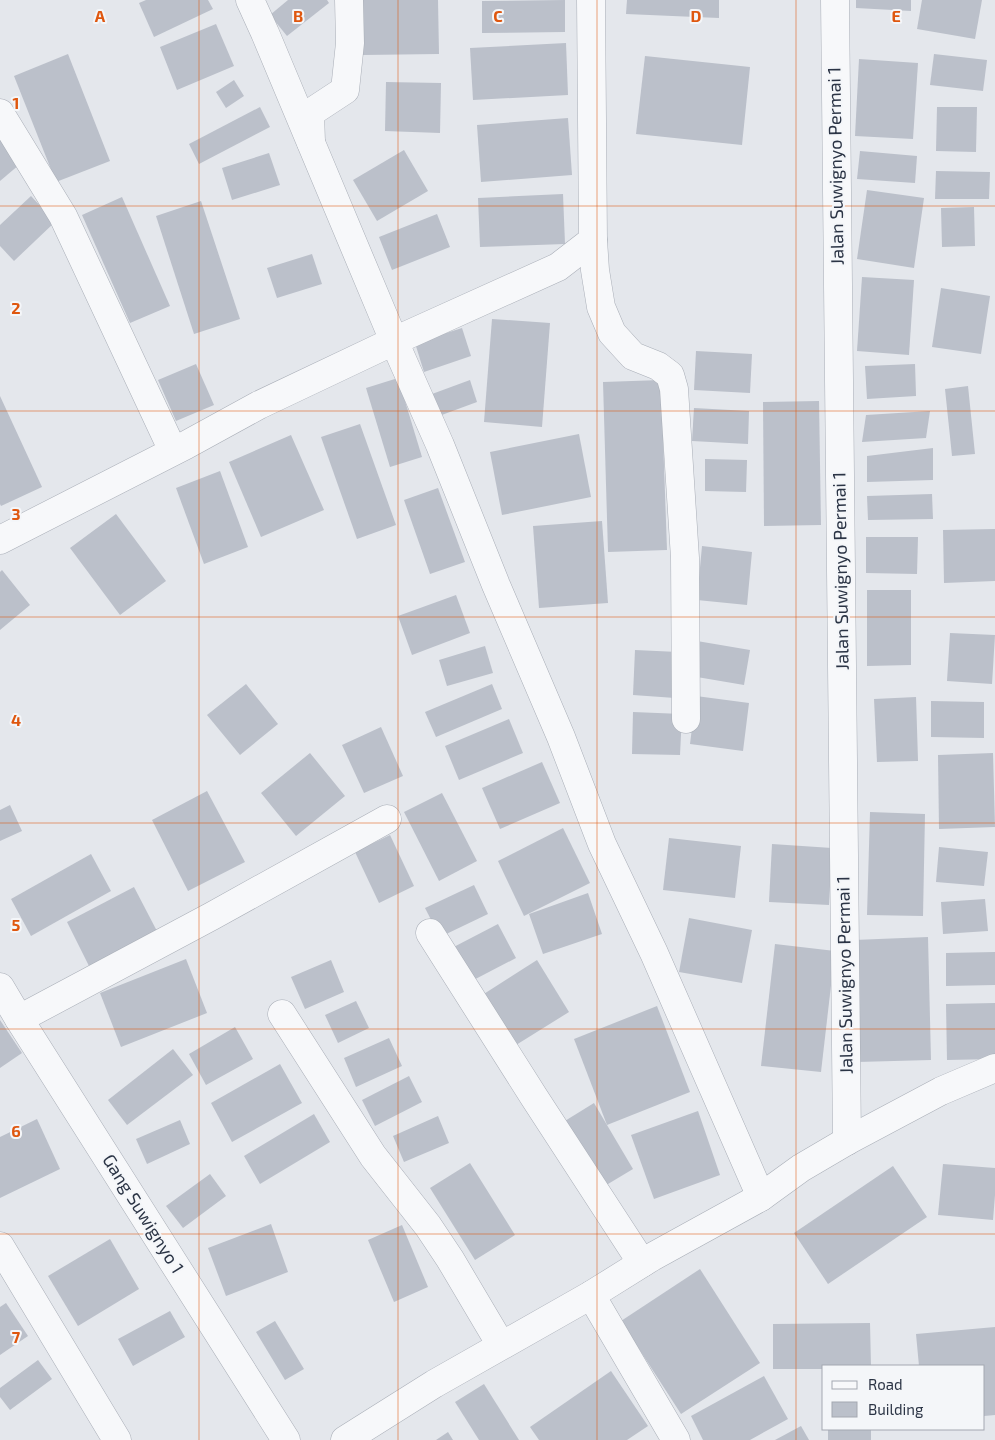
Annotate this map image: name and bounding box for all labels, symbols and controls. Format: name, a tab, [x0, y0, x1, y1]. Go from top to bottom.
text: A	[95, 6, 106, 25]
text: B	[293, 6, 303, 25]
text: C	[493, 6, 503, 25]
text: D	[691, 6, 702, 25]
text: E	[891, 6, 901, 25]
street label: Jalan Suwignyo Permai 1	[822, 67, 848, 265]
text: 1	[13, 93, 19, 112]
text: 2	[11, 298, 21, 317]
street label: Jalan Suwignyo Permai 1	[827, 472, 853, 670]
text: 3	[11, 504, 21, 523]
text: 4	[11, 710, 21, 729]
street label: Jalan Suwignyo Permai 1	[831, 876, 857, 1074]
text: 5	[12, 915, 21, 934]
text: 6	[11, 1121, 21, 1140]
street label: Gang Suwignyo 1	[98, 1150, 189, 1277]
text: 7	[12, 1327, 21, 1346]
legend	[822, 1365, 985, 1430]
text: Road	[868, 1375, 903, 1393]
text: Building	[868, 1400, 924, 1418]

